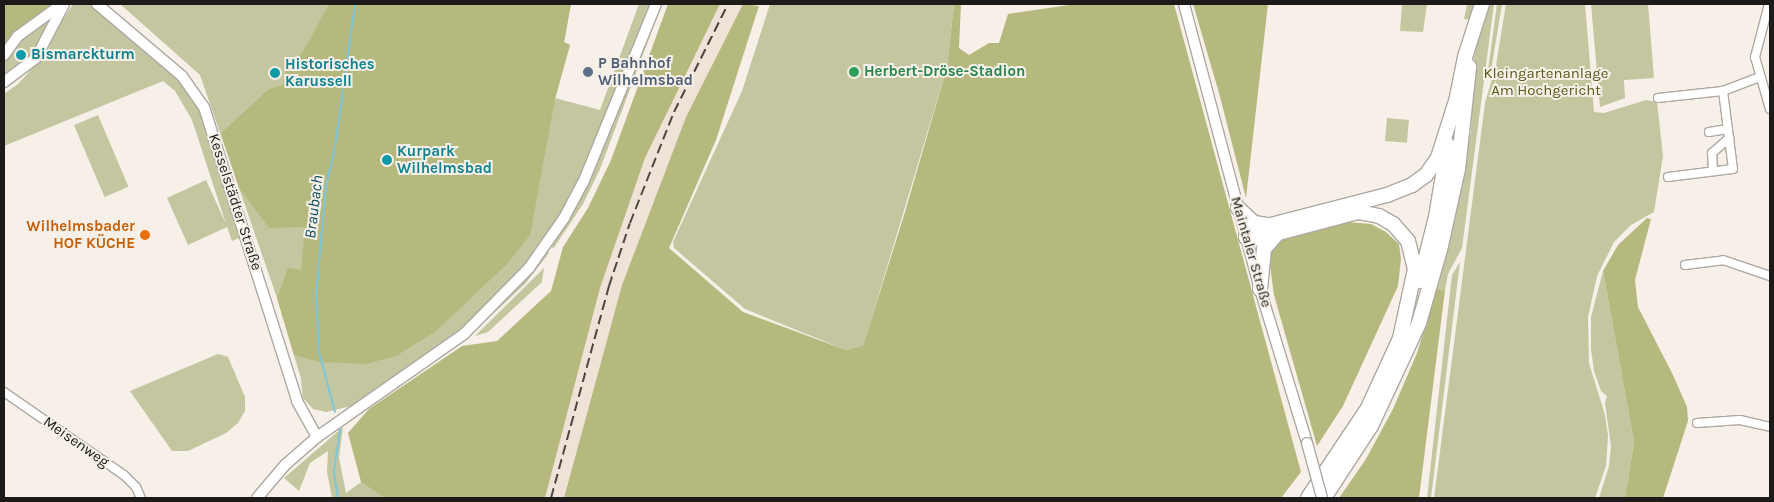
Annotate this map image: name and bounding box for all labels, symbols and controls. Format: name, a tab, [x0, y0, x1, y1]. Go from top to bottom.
place label: Bismarckturm	[31, 46, 135, 64]
marker: Bismarckturm	[15, 49, 27, 61]
place label: P Bahnhof Wilhelmsbad	[598, 54, 693, 89]
place label: Historisches Karussell	[285, 55, 375, 90]
place label: Herbert-Dröse-Stadion	[864, 63, 1025, 81]
park label: Kleingartenanlage Am Hochgericht	[1483, 64, 1609, 99]
marker: P Bahnhof Wilhelmsbad	[582, 66, 594, 78]
marker: Herbert-Dröse-Stadion	[848, 66, 860, 78]
marker: Historisches Karussell	[269, 67, 281, 79]
street label: Kesselstädter Straße	[204, 131, 266, 273]
place label: Kurpark Wilhelmsbad	[397, 142, 492, 177]
marker: Kurpark Wilhelmsbad	[381, 154, 393, 166]
water label: Braubach	[301, 174, 327, 240]
street label: Maintaler Straße	[1227, 194, 1275, 310]
place label: Wilhelmsbader HOF KÜCHE	[26, 217, 135, 252]
marker: Wilhelmsbader HOF KÜCHE	[139, 229, 151, 241]
street label: Meisenweg	[39, 413, 113, 471]

